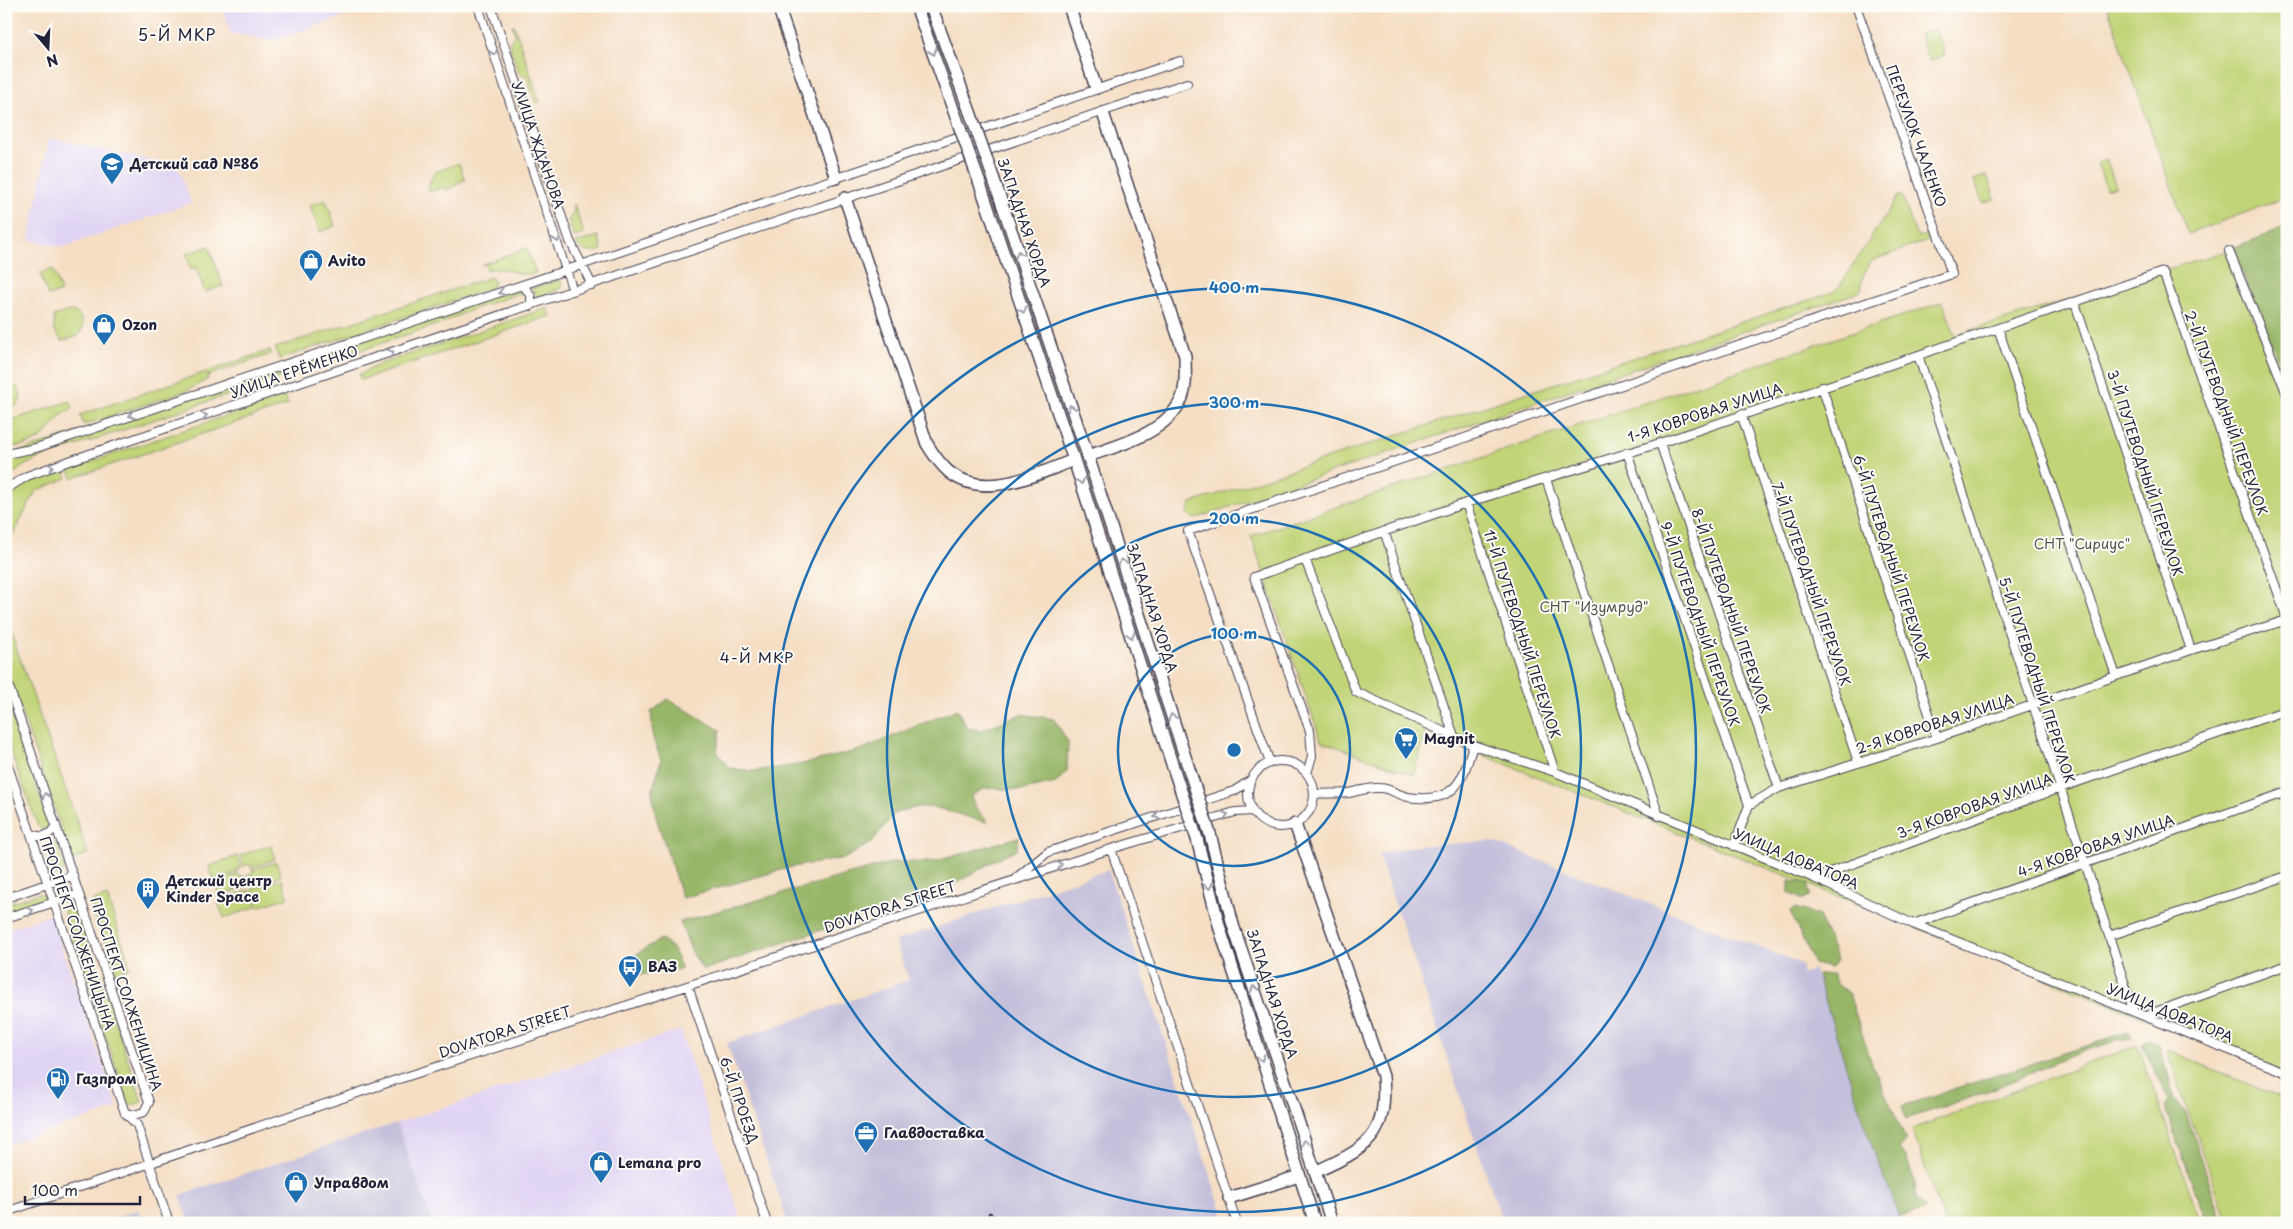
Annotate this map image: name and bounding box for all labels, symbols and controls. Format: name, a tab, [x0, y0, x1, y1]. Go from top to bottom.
north arrow	[22, 22, 72, 72]
district label: 5-Й МКР	[138, 22, 216, 46]
one-way arrow	[927, 47, 937, 56]
one-way arrow	[488, 48, 498, 56]
text: N	[44, 49, 61, 72]
street label: ПЕРЕУЛОК ЧАЛЕНКО	[1881, 62, 1952, 210]
street label: УЛИЦА ЖДАНОВА	[507, 78, 570, 211]
school or university icon: Детский сад №86	[99, 151, 125, 185]
place label: Детский сад №86	[129, 153, 259, 174]
street label: ЗАПАДНАЯ ХОРДА	[993, 156, 1056, 290]
one-way arrow	[551, 235, 561, 243]
shop icon: Avito	[298, 248, 324, 282]
place label: Avito	[328, 250, 366, 271]
one-way arrow	[1015, 250, 1025, 259]
text: 400 m	[1209, 275, 1259, 298]
one-way arrow	[499, 286, 507, 296]
one-way arrow	[1017, 306, 1027, 314]
street label: 2-Й ПУТЕВОДНЫЙ ПЕРЕУЛОК	[2180, 308, 2273, 518]
shop icon: Ozon	[91, 312, 117, 346]
place label: Ozon	[122, 314, 157, 335]
street label: УЛИЦА ЕРЁМЕНКО	[227, 340, 361, 403]
one-way arrow	[386, 349, 395, 359]
street label: 3-Й ПУТЕВОДНЫЙ ПЕРЕУЛОК	[2102, 367, 2189, 579]
street label: 1-Я КОВРОВАЯ УЛИЦА	[1625, 377, 1785, 447]
text: 300 m	[1209, 390, 1259, 413]
one-way arrow	[1067, 404, 1077, 412]
one-way arrow	[129, 410, 137, 420]
one-way arrow	[199, 412, 207, 422]
street label: 6-Й ПУТЕВОДНЫЙ ПЕРЕУЛОК	[1848, 452, 1935, 664]
one-way arrow	[45, 463, 53, 473]
one-way arrow	[1075, 476, 1085, 485]
street label: 7-Й ПУТЕВОДНЫЙ ПЕРЕУЛОК	[1767, 479, 1856, 688]
text: 200 m	[1209, 506, 1259, 529]
street label: 8-Й ПУТЕВОДНЫЙ ПЕРЕУЛОК	[1686, 506, 1776, 716]
street label: 9-Й ПУТЕВОДНЫЙ ПЕРЕУЛОК	[1656, 519, 1745, 729]
street label: 11-Й ПУТЕВОДНЫЙ ПЕРЕУЛОК	[1479, 527, 1566, 741]
park label: СНТ "Сириус"	[2034, 533, 2130, 554]
street label: ЗАПАДНАЯ ХОРДА	[1122, 540, 1183, 676]
one-way arrow	[1118, 558, 1128, 567]
street label: 5-Й ПУТЕВОДНЫЙ ПЕРЕУЛОК	[1994, 574, 2081, 786]
park label: СНТ "Изумруд"	[1539, 596, 1649, 617]
text: 100 m	[1211, 621, 1257, 644]
one-way arrow	[1125, 631, 1135, 639]
district label: 4-Й МКР	[720, 645, 794, 668]
street label: 2-Я КОВРОВАЯ УЛИЦА	[1853, 688, 2017, 759]
one-way arrow	[1168, 713, 1178, 721]
supermarket icon: Magnit	[1393, 726, 1419, 760]
place label: Magnit	[1424, 728, 1475, 749]
centre of rings	[1225, 741, 1243, 759]
street label: 3-Я КОВРОВАЯ УЛИЦА	[1894, 767, 2056, 844]
one-way arrow	[42, 792, 52, 801]
street label: 4-Я КОВРОВАЯ УЛИЦА	[2015, 809, 2177, 882]
one-way arrow	[1154, 810, 1162, 820]
one-way arrow	[1220, 811, 1228, 821]
street label: УЛИЦА ДОВАТОРА	[1730, 823, 1862, 895]
street label: ПРОСПЕКТ СОЛЖЕНИЦЫНА	[34, 833, 121, 1033]
one-way arrow	[1055, 861, 1063, 871]
place label: Детский центр Kinder Space	[165, 870, 272, 907]
street label: DOVATORA STREET	[821, 875, 959, 938]
building icon: Детский центр Kinder Space	[135, 876, 161, 910]
one-way arrow	[1203, 882, 1213, 890]
street label: ПРОСПЕКТ СОЛЖЕНИЦИНА	[85, 894, 168, 1094]
one-way arrow	[25, 906, 34, 916]
street label: ЗАПАДНАЯ ХОРДА	[1242, 926, 1303, 1062]
bus stop icon: ВАЗ	[617, 954, 643, 988]
place label: ВАЗ	[648, 956, 677, 977]
street label: УЛИЦА ДОВАТОРА	[2104, 978, 2237, 1048]
one-way arrow	[1250, 985, 1260, 994]
street label: DOVATORA STREET	[436, 1000, 574, 1063]
street label: 6-Й ПРОЕЗД	[715, 1054, 764, 1146]
one-way arrow	[1255, 1054, 1265, 1062]
fuel station icon: Газпром	[45, 1066, 71, 1100]
place label: Газпром	[76, 1068, 137, 1089]
office icon: Главдоставка	[853, 1120, 879, 1154]
place label: Главдоставка	[884, 1122, 985, 1143]
one-way arrow	[1301, 1140, 1311, 1148]
shop icon: Lemana pro	[588, 1150, 614, 1184]
place label: Lemana pro	[618, 1152, 701, 1173]
shop icon: Управдом	[283, 1170, 309, 1204]
place label: Управдом	[314, 1172, 389, 1193]
scale bar	[25, 1174, 140, 1206]
text: 100 m	[32, 1178, 78, 1201]

